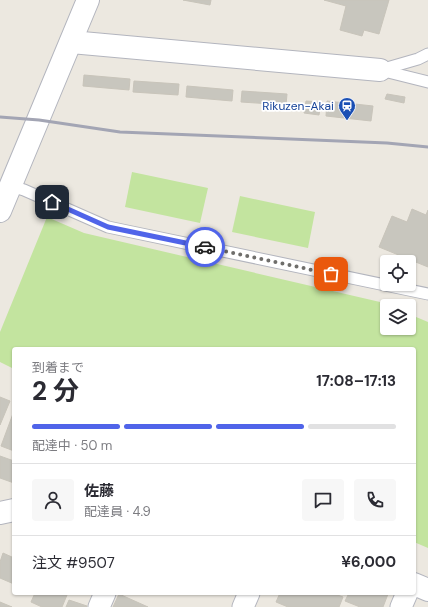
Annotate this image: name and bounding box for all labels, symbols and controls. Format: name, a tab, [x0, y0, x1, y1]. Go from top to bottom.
station icon: Rikuzen-Akai	[337, 96, 357, 121]
place label: Rikuzen-Akai	[262, 98, 334, 114]
pin	[35, 185, 69, 219]
icon: home	[41, 191, 63, 213]
courier	[185, 227, 225, 267]
icon: car	[194, 236, 216, 258]
map controls	[380, 255, 416, 335]
button: locate	[380, 255, 416, 291]
pin	[314, 257, 348, 291]
icon: bag	[320, 263, 342, 285]
button: layers	[380, 299, 416, 335]
text: 到着まで	[32, 359, 84, 376]
text: 17:08–17:13	[316, 371, 396, 391]
text: 2 分	[32, 374, 79, 408]
text: 配達中 · 50 m	[32, 437, 112, 454]
button: person	[32, 479, 74, 521]
button: chat	[302, 479, 344, 521]
button: phone	[354, 479, 396, 521]
text: 佐藤	[84, 481, 114, 501]
text: 配達員 · 4.9	[84, 503, 151, 520]
text: ¥6,000	[341, 552, 396, 572]
text: 注文 #9507	[32, 553, 115, 573]

